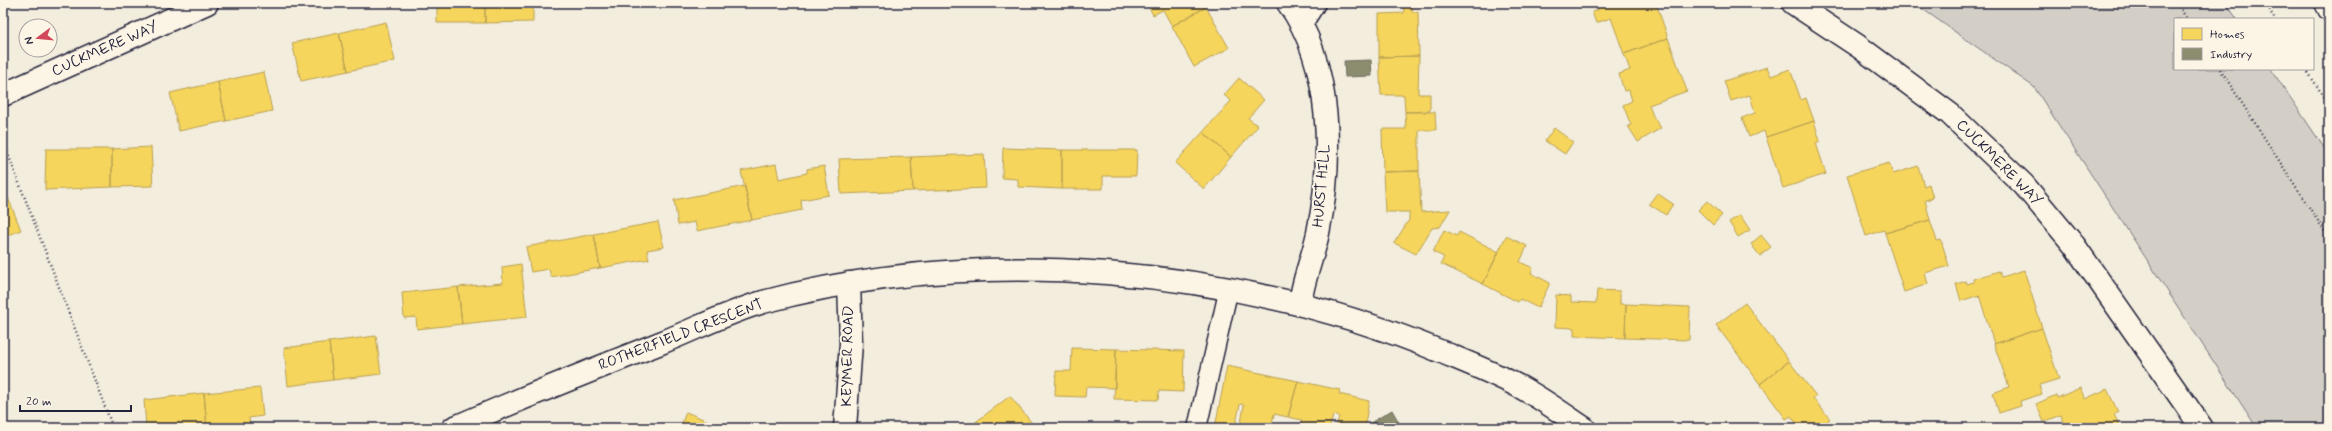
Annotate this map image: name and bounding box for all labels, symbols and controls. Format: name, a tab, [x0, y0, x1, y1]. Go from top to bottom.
street label: CUCKMERE WAY	[49, 16, 162, 81]
north arrow	[18, 18, 58, 58]
legend	[2174, 18, 2314, 70]
text: Homes	[2210, 27, 2245, 43]
text: N	[22, 35, 37, 46]
text: Industry	[2210, 47, 2252, 63]
street label: CUCKMERE WAY	[1951, 115, 2047, 211]
street label: HURST HILL	[1308, 143, 1336, 228]
street label: ROTHERFIELD CRESCENT	[596, 294, 767, 376]
street label: KEYMER ROAD	[837, 305, 859, 407]
scale bar	[20, 387, 131, 413]
text: 20 m	[26, 394, 52, 410]

